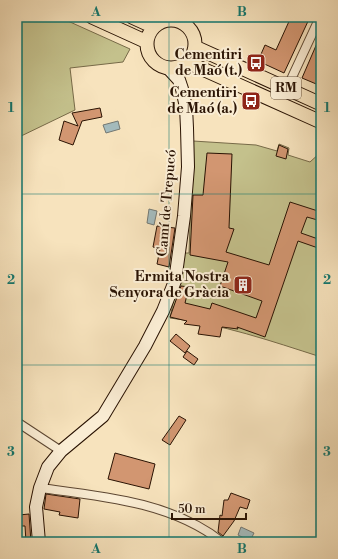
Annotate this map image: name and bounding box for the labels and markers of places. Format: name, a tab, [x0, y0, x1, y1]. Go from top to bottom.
place label: Cementiri de Maó (t.)	[174, 46, 243, 80]
bus stop icon: Cementiri de Maó (t.)	[245, 52, 267, 74]
place label: Cementiri de Maó (a.)	[167, 84, 238, 118]
bus stop icon: Cementiri de Maó (a.)	[240, 90, 262, 112]
place label: Ermita Nostra Senyora de Gràcia	[110, 268, 229, 302]
building icon: Ermita Nostra Senyora de Gràcia	[232, 274, 254, 296]

